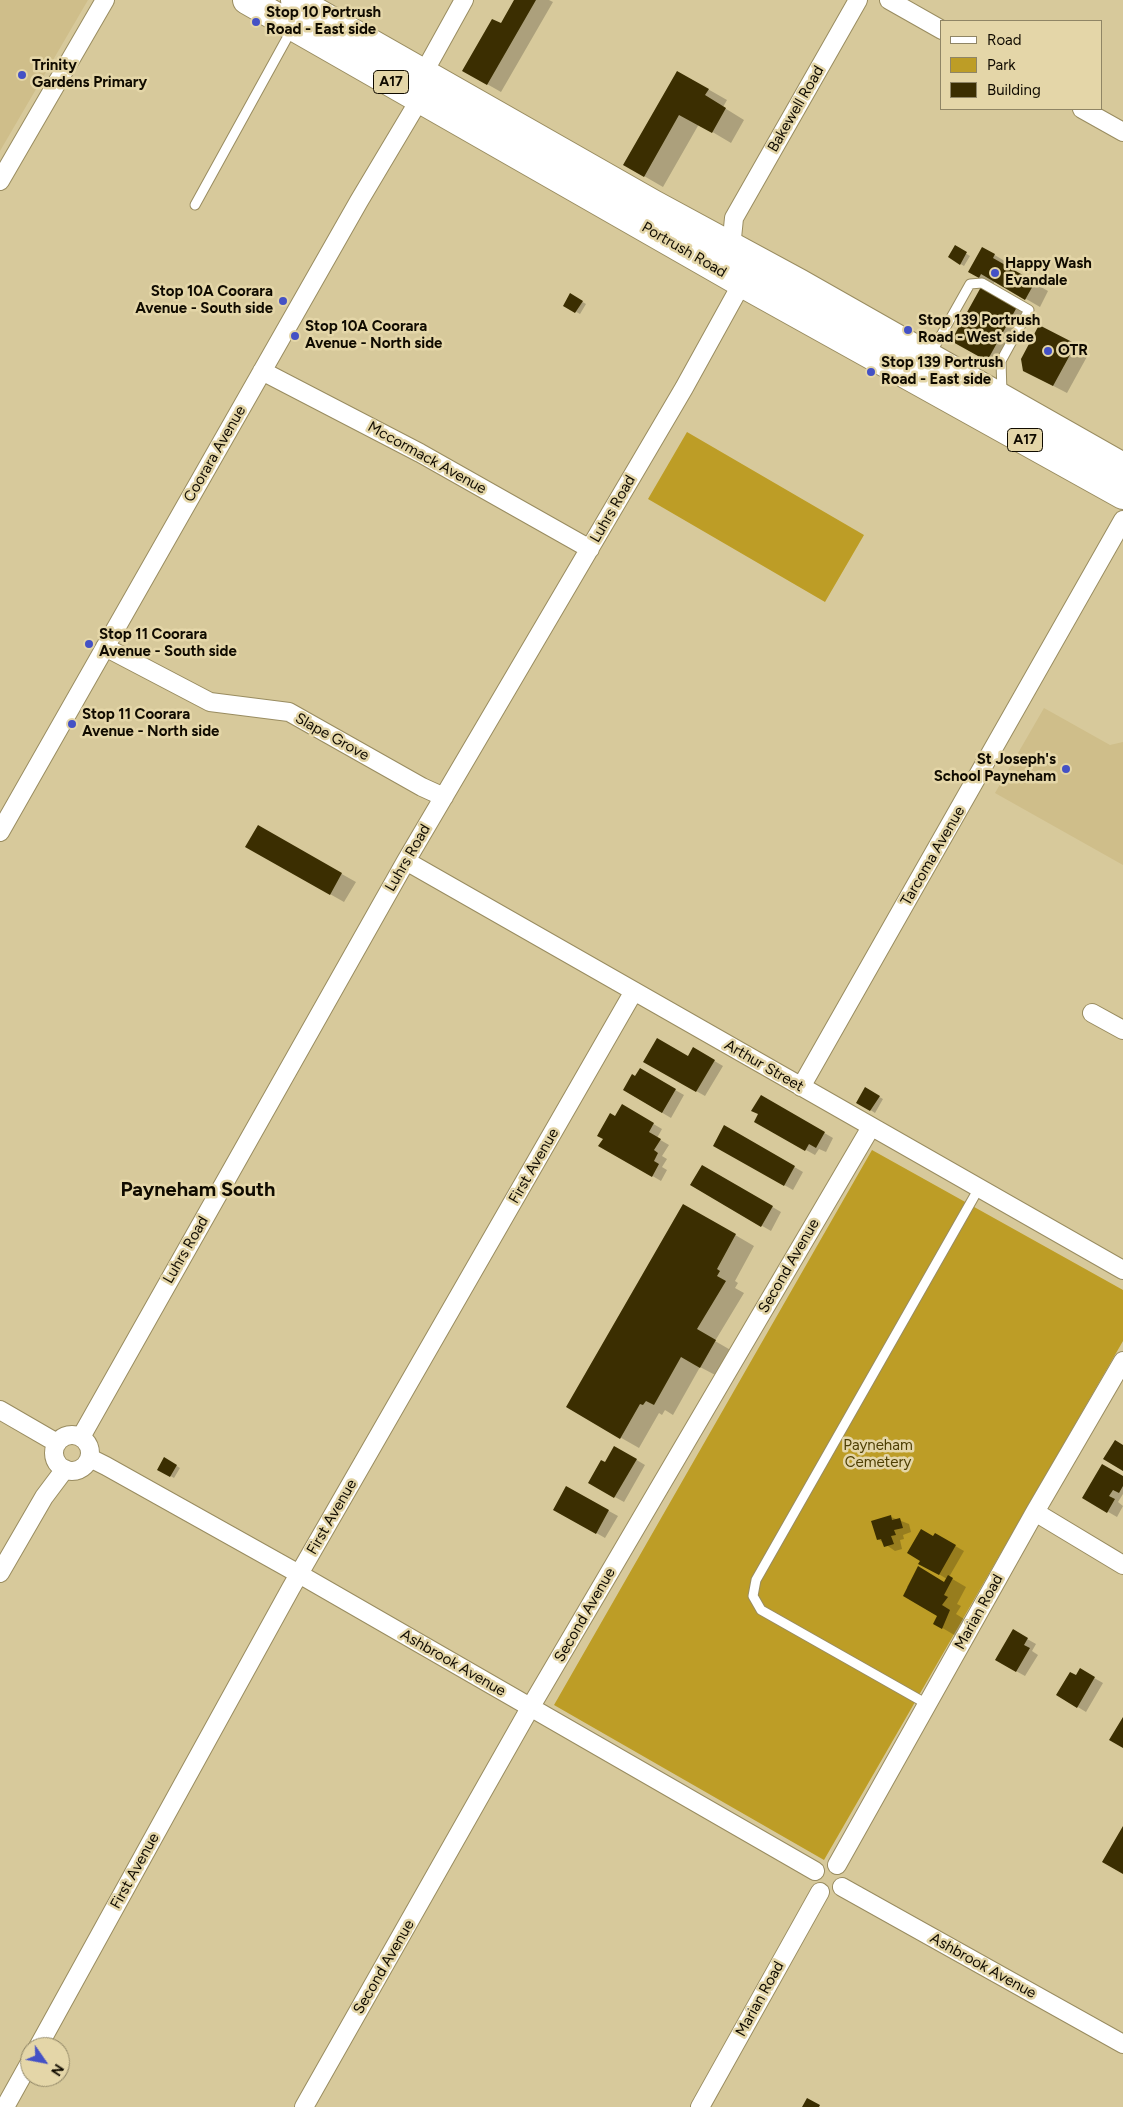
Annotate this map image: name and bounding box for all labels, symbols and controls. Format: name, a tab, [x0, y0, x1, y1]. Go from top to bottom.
place label: Stop 10 Portrush Road - East side	[266, 4, 381, 39]
marker: Stop 10 Portrush Road - East side	[250, 16, 262, 28]
legend	[940, 20, 1103, 110]
text: Road	[987, 31, 1022, 49]
text: Park	[987, 56, 1016, 74]
place label: Trinity Gardens Primary	[32, 57, 147, 92]
street label: Bakewell Road	[764, 63, 828, 155]
marker: Trinity Gardens Primary	[16, 69, 28, 81]
road number: A17	[374, 70, 408, 94]
text: Building	[987, 81, 1041, 99]
street label: Portrush Road	[638, 218, 730, 282]
place label: Happy Wash Evandale	[1005, 255, 1092, 290]
marker: Happy Wash Evandale	[989, 267, 1001, 279]
place label: Stop 10A Coorara Avenue - South side	[135, 283, 273, 318]
marker: Stop 10A Coorara Avenue - South side	[277, 295, 289, 307]
place label: Stop 139 Portrush Road - West side	[918, 312, 1040, 347]
place label: Stop 10A Coorara Avenue - North side	[305, 318, 442, 353]
marker: Stop 139 Portrush Road - West side	[902, 324, 914, 336]
marker: Stop 10A Coorara Avenue - North side	[289, 330, 301, 342]
place label: OTR	[1058, 342, 1088, 360]
marker: OTR	[1042, 345, 1054, 357]
place label: Stop 139 Portrush Road - East side	[881, 354, 1003, 389]
marker: Stop 139 Portrush Road - East side	[865, 366, 877, 378]
street label: Coorara Avenue	[180, 403, 250, 505]
street label: Mccormack Avenue	[365, 418, 489, 498]
road number: A17	[1008, 428, 1042, 452]
street label: Luhrs Road	[586, 472, 640, 546]
place label: Stop 11 Coorara Avenue - South side	[99, 626, 237, 661]
marker: Stop 11 Coorara Avenue - South side	[83, 638, 95, 650]
place label: Stop 11 Coorara Avenue - North side	[82, 706, 219, 741]
street label: Slape Grove	[292, 709, 372, 765]
marker: Stop 11 Coorara Avenue - North side	[66, 718, 78, 730]
place label: St Joseph's School Payneham	[934, 751, 1056, 786]
marker: St Joseph's School Payneham	[1060, 763, 1072, 775]
street label: Tarcoma Avenue	[897, 803, 969, 909]
street label: Luhrs Road	[381, 821, 435, 895]
street label: Arthur Street	[721, 1036, 807, 1096]
street label: First Avenue	[505, 1125, 563, 1207]
district label: Payneham South	[120, 1178, 276, 1202]
street label: Luhrs Road	[159, 1213, 213, 1287]
street label: Second Avenue	[755, 1216, 823, 1316]
park label: Payneham Cemetery	[843, 1437, 913, 1472]
street label: First Avenue	[303, 1476, 361, 1558]
street label: Second Avenue	[551, 1565, 619, 1665]
street label: Marian Road	[951, 1571, 1007, 1653]
street label: Ashbrook Avenue	[397, 1626, 509, 1700]
street label: First Avenue	[107, 1830, 163, 1912]
street label: Second Avenue	[350, 1917, 418, 2017]
street label: Ashbrook Avenue	[927, 1929, 1039, 2003]
street label: Marian Road	[732, 1958, 788, 2040]
north arrow	[20, 2037, 70, 2087]
text: N	[47, 2061, 67, 2079]

